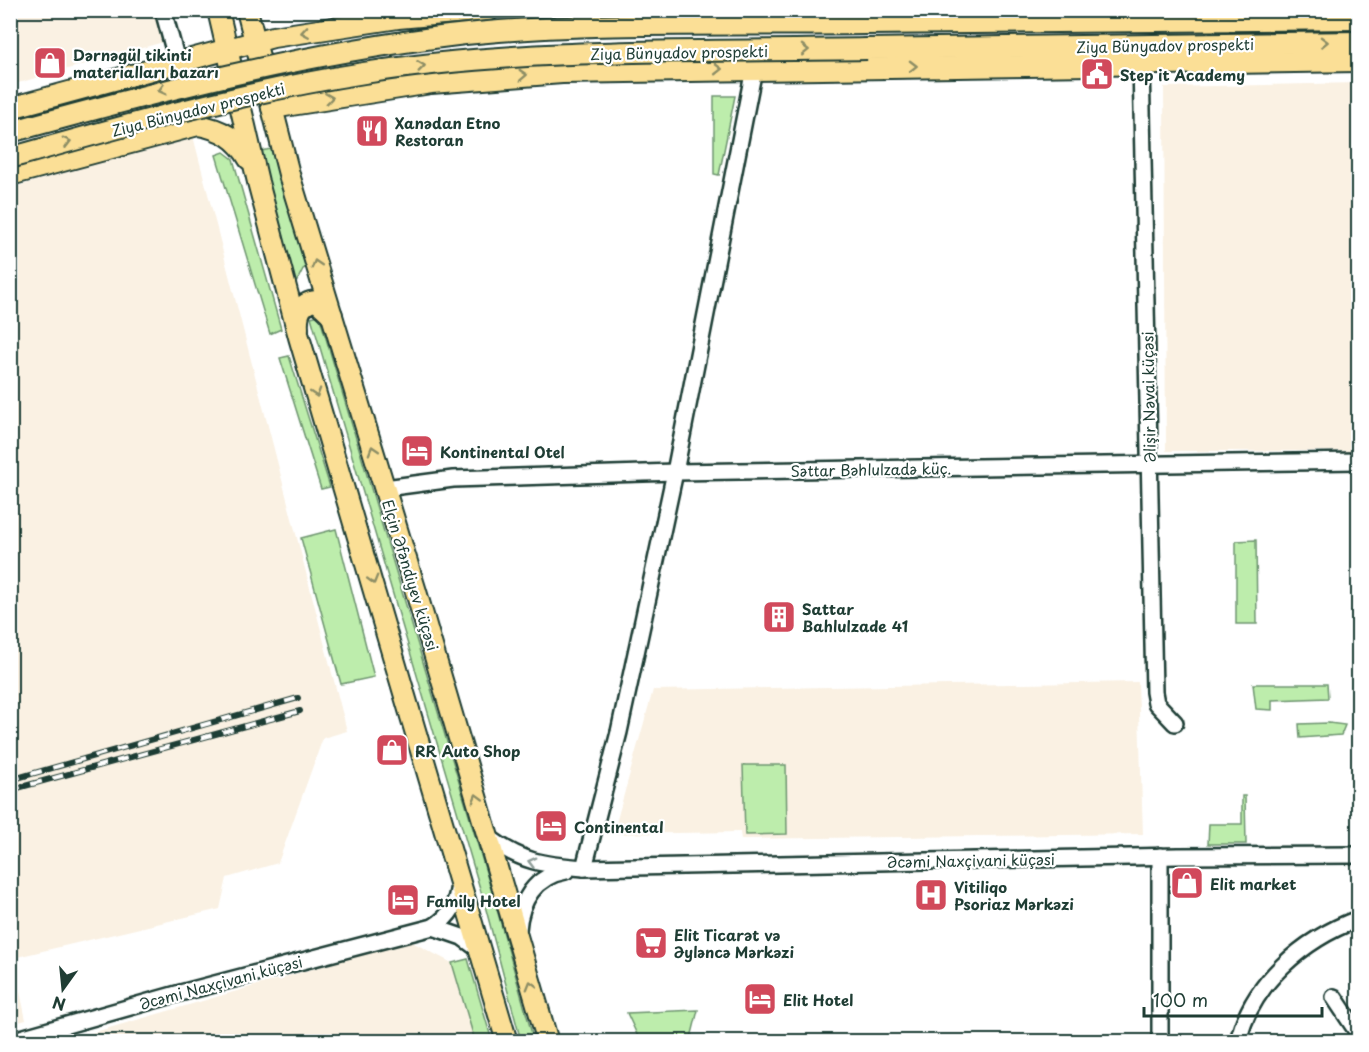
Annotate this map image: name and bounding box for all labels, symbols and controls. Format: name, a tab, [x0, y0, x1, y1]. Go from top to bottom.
one-way arrow	[301, 25, 311, 38]
street label: Ziya Bünyadov prospekti	[1076, 32, 1254, 58]
one-way arrow	[1320, 36, 1329, 48]
street label: Ziya Bünyadov prospekti	[590, 39, 768, 65]
place label: Dərnəgül tikinti materialları bazarı	[73, 43, 219, 83]
one-way arrow	[800, 44, 809, 56]
shop icon: Dərnəgül tikinti materialları bazarı	[32, 45, 68, 81]
public building icon: Step it Academy	[1079, 56, 1115, 92]
one-way arrow	[417, 60, 426, 73]
one-way arrow	[908, 60, 917, 72]
one-way arrow	[713, 63, 722, 76]
place label: Step it Academy	[1120, 63, 1245, 86]
one-way arrow	[518, 69, 527, 82]
street label: Ziya Bünyadov prospekti	[109, 76, 287, 142]
one-way arrow	[157, 83, 167, 96]
one-way arrow	[325, 93, 334, 105]
place label: Xanədan Etno Restoran	[395, 111, 501, 151]
restaurant icon: Xanədan Etno Restoran	[354, 113, 390, 149]
one-way arrow	[61, 137, 72, 149]
one-way arrow	[311, 259, 323, 270]
street label: Əlişir Nəvai küçəsi	[1135, 331, 1161, 463]
one-way arrow	[309, 387, 322, 398]
hotel icon: Kontinental Otel	[399, 433, 435, 469]
place label: Kontinental Otel	[440, 440, 565, 463]
one-way arrow	[368, 445, 380, 456]
street label: Səttar Bəhlulzadə küç.	[790, 456, 952, 482]
street label: Elçin Əfəndiyev küçəsi	[377, 496, 445, 654]
one-way arrow	[365, 575, 378, 585]
place label: Sattar Bahlulzade 41	[802, 597, 908, 637]
building icon: Sattar Bahlulzade 41	[761, 599, 797, 635]
shop icon: RR Auto Shop	[374, 732, 410, 768]
place label: RR Auto Shop	[415, 739, 520, 762]
one-way arrow	[472, 793, 484, 804]
hotel icon: Continental	[533, 808, 569, 844]
place label: Continental	[574, 815, 663, 838]
street label: Əcəmi Naxçivani küçəsi	[887, 847, 1055, 873]
one-way arrow	[528, 856, 538, 869]
shop icon: Elit market	[1169, 865, 1205, 901]
place label: Elit market	[1210, 872, 1296, 895]
place label: Vitiliqo Psoriaz Mərkəzi	[954, 875, 1074, 915]
hospital icon: Vitiliqo Psoriaz Mərkəzi	[913, 877, 949, 913]
hotel icon: Family Hotel	[385, 882, 421, 918]
place label: Family Hotel	[426, 889, 521, 912]
place label: Elit Ticarət və Əyləncə Mərkəzi	[674, 923, 794, 963]
supermarket icon: Elit Ticarət və Əyləncə Mərkəzi	[633, 925, 669, 961]
street label: Əcəmi Naxçivani küçəsi	[137, 949, 305, 1015]
north arrow	[33, 959, 93, 1019]
one-way arrow	[526, 980, 538, 991]
scale bar	[1144, 980, 1322, 1018]
hotel icon: Elit Hotel	[742, 981, 778, 1017]
text: 100 m	[1153, 986, 1208, 1013]
place label: Elit Hotel	[783, 988, 853, 1011]
text: N	[50, 991, 68, 1018]

